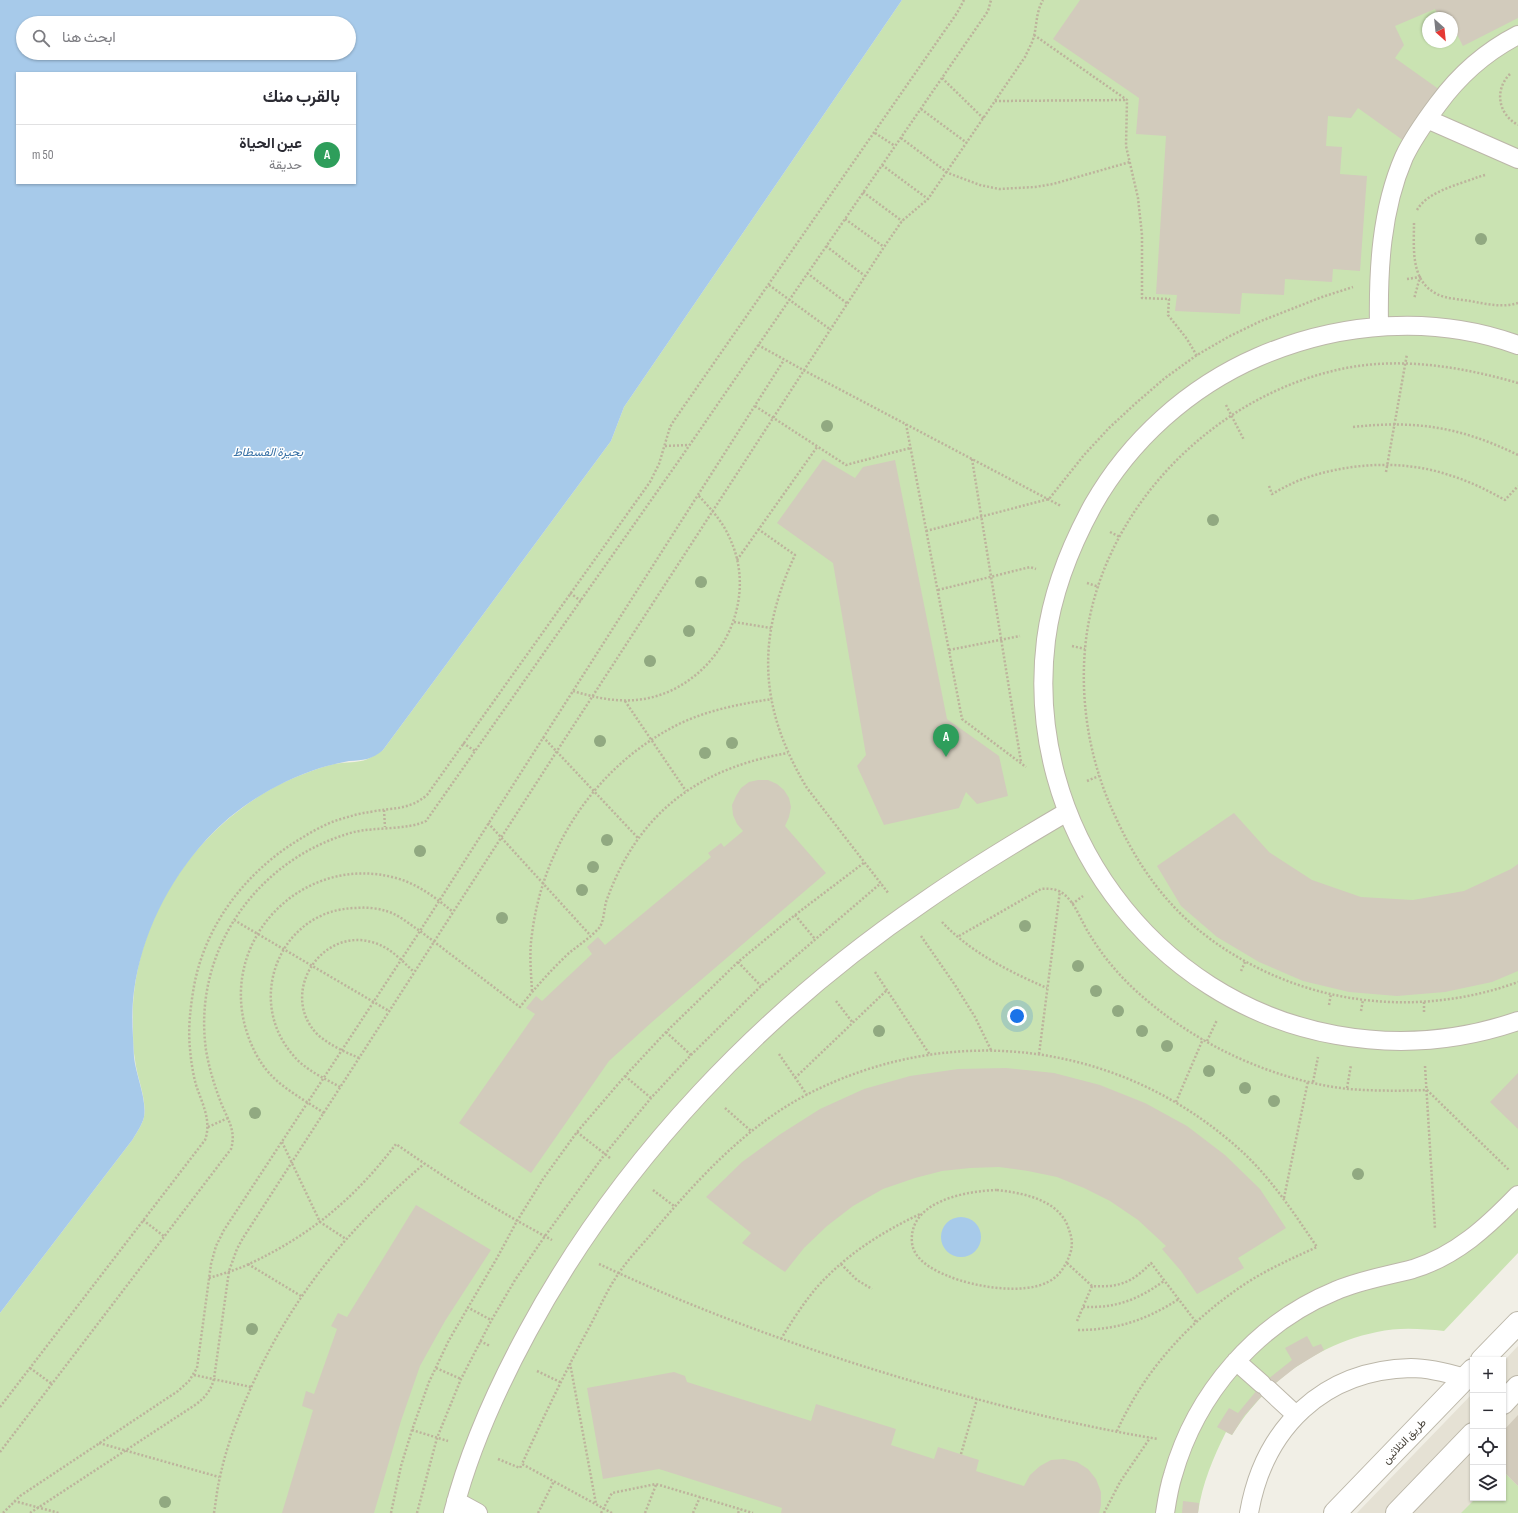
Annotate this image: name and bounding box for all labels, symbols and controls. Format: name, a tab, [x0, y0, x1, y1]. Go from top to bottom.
north arrow	[1422, 12, 1458, 48]
search box	[16, 16, 356, 60]
icon: search	[30, 27, 52, 49]
text: ابحث هنا	[62, 28, 116, 47]
text: بالقرب منك	[263, 87, 340, 107]
text: عين الحياة	[239, 134, 302, 153]
text: 50 m	[32, 147, 53, 163]
text: A	[324, 147, 330, 163]
text: حديقة	[269, 157, 302, 173]
water label: بحيرة الفسطاط	[233, 445, 304, 460]
pin: A	[933, 724, 959, 757]
your location	[1007, 1006, 1027, 1026]
map controls	[1470, 1357, 1506, 1501]
button: +	[1470, 1357, 1506, 1393]
button: −	[1470, 1393, 1506, 1429]
street label: طريق الثلاثين	[1380, 1416, 1429, 1466]
button: locate	[1470, 1429, 1506, 1465]
button: layers	[1470, 1465, 1506, 1501]

